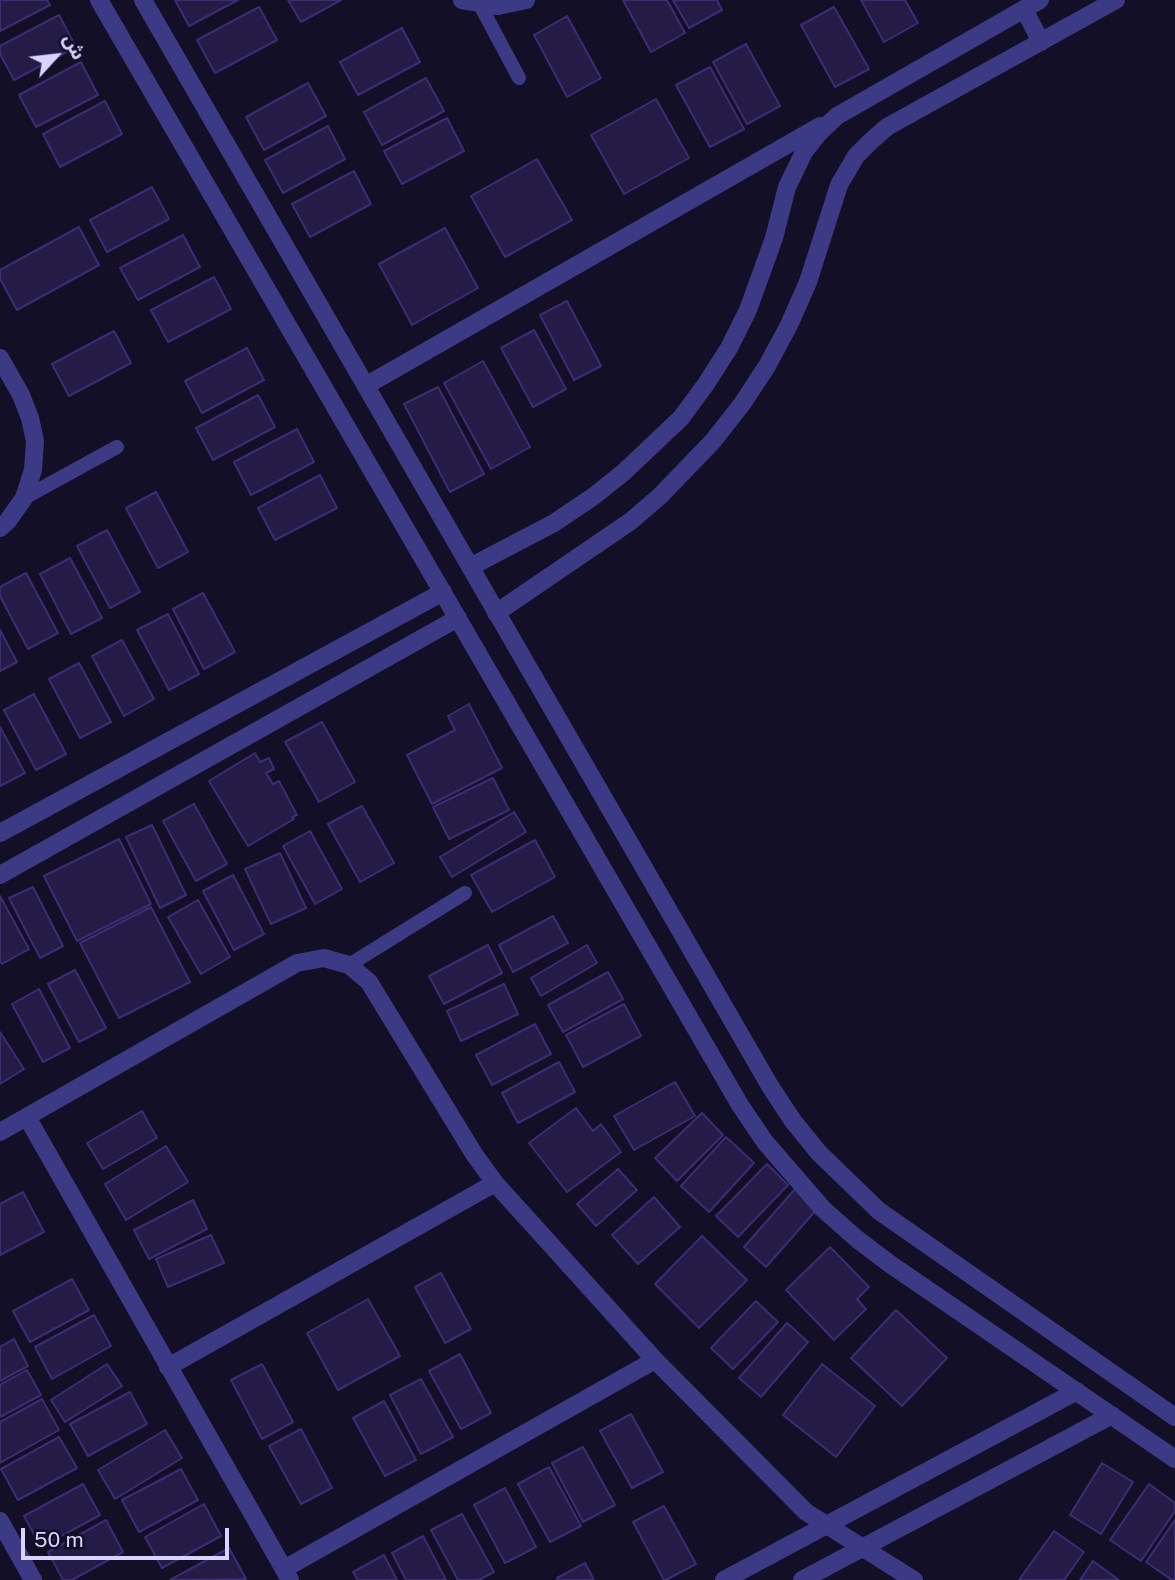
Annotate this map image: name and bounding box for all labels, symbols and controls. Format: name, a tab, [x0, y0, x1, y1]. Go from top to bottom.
north arrow	[21, 21, 91, 91]
text: ش	[59, 30, 90, 63]
scale bar	[24, 1514, 233, 1558]
text: 50 m	[34, 1527, 84, 1552]

